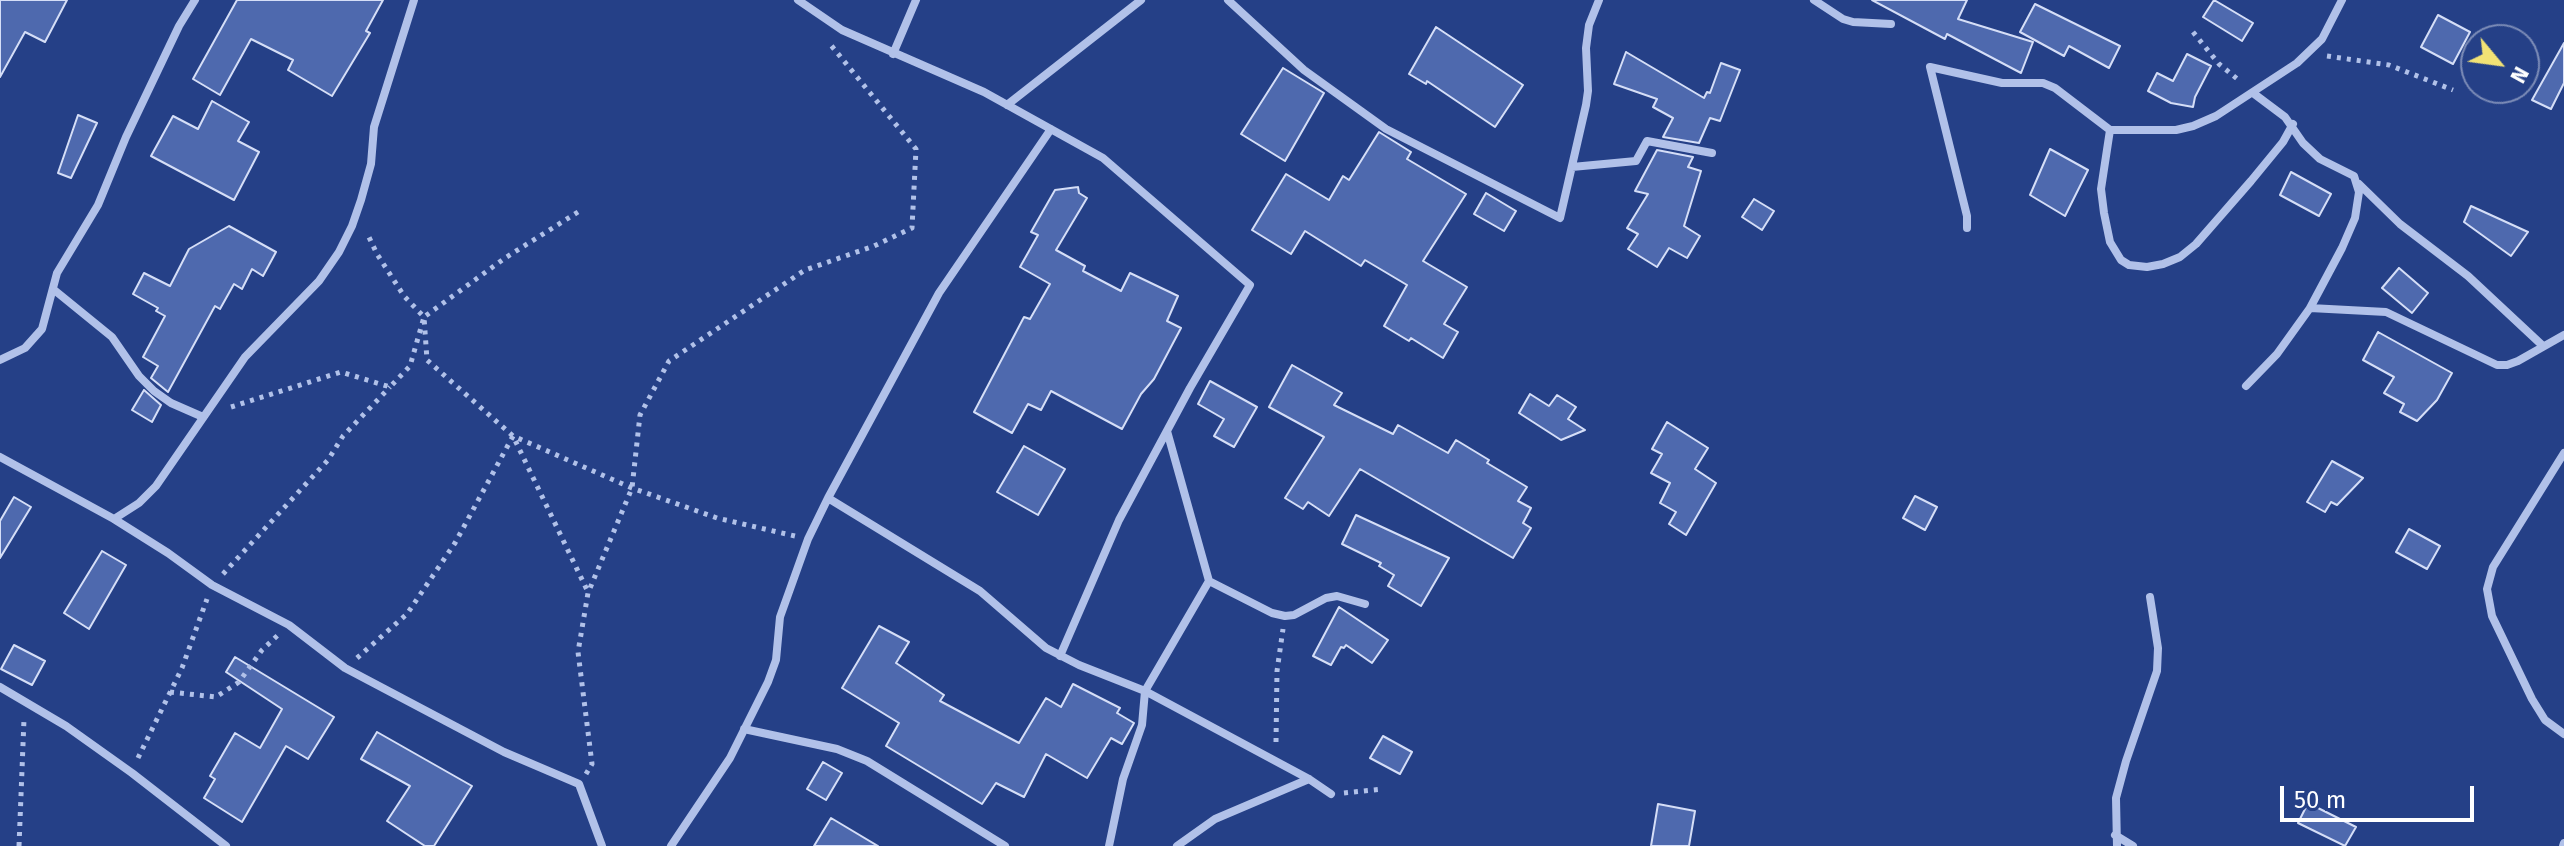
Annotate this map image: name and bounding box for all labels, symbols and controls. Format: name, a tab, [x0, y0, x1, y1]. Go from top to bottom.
north arrow	[2460, 24, 2540, 104]
text: N	[2504, 62, 2535, 88]
scale bar	[2284, 770, 2478, 820]
text: 50 m	[2294, 786, 2346, 814]

